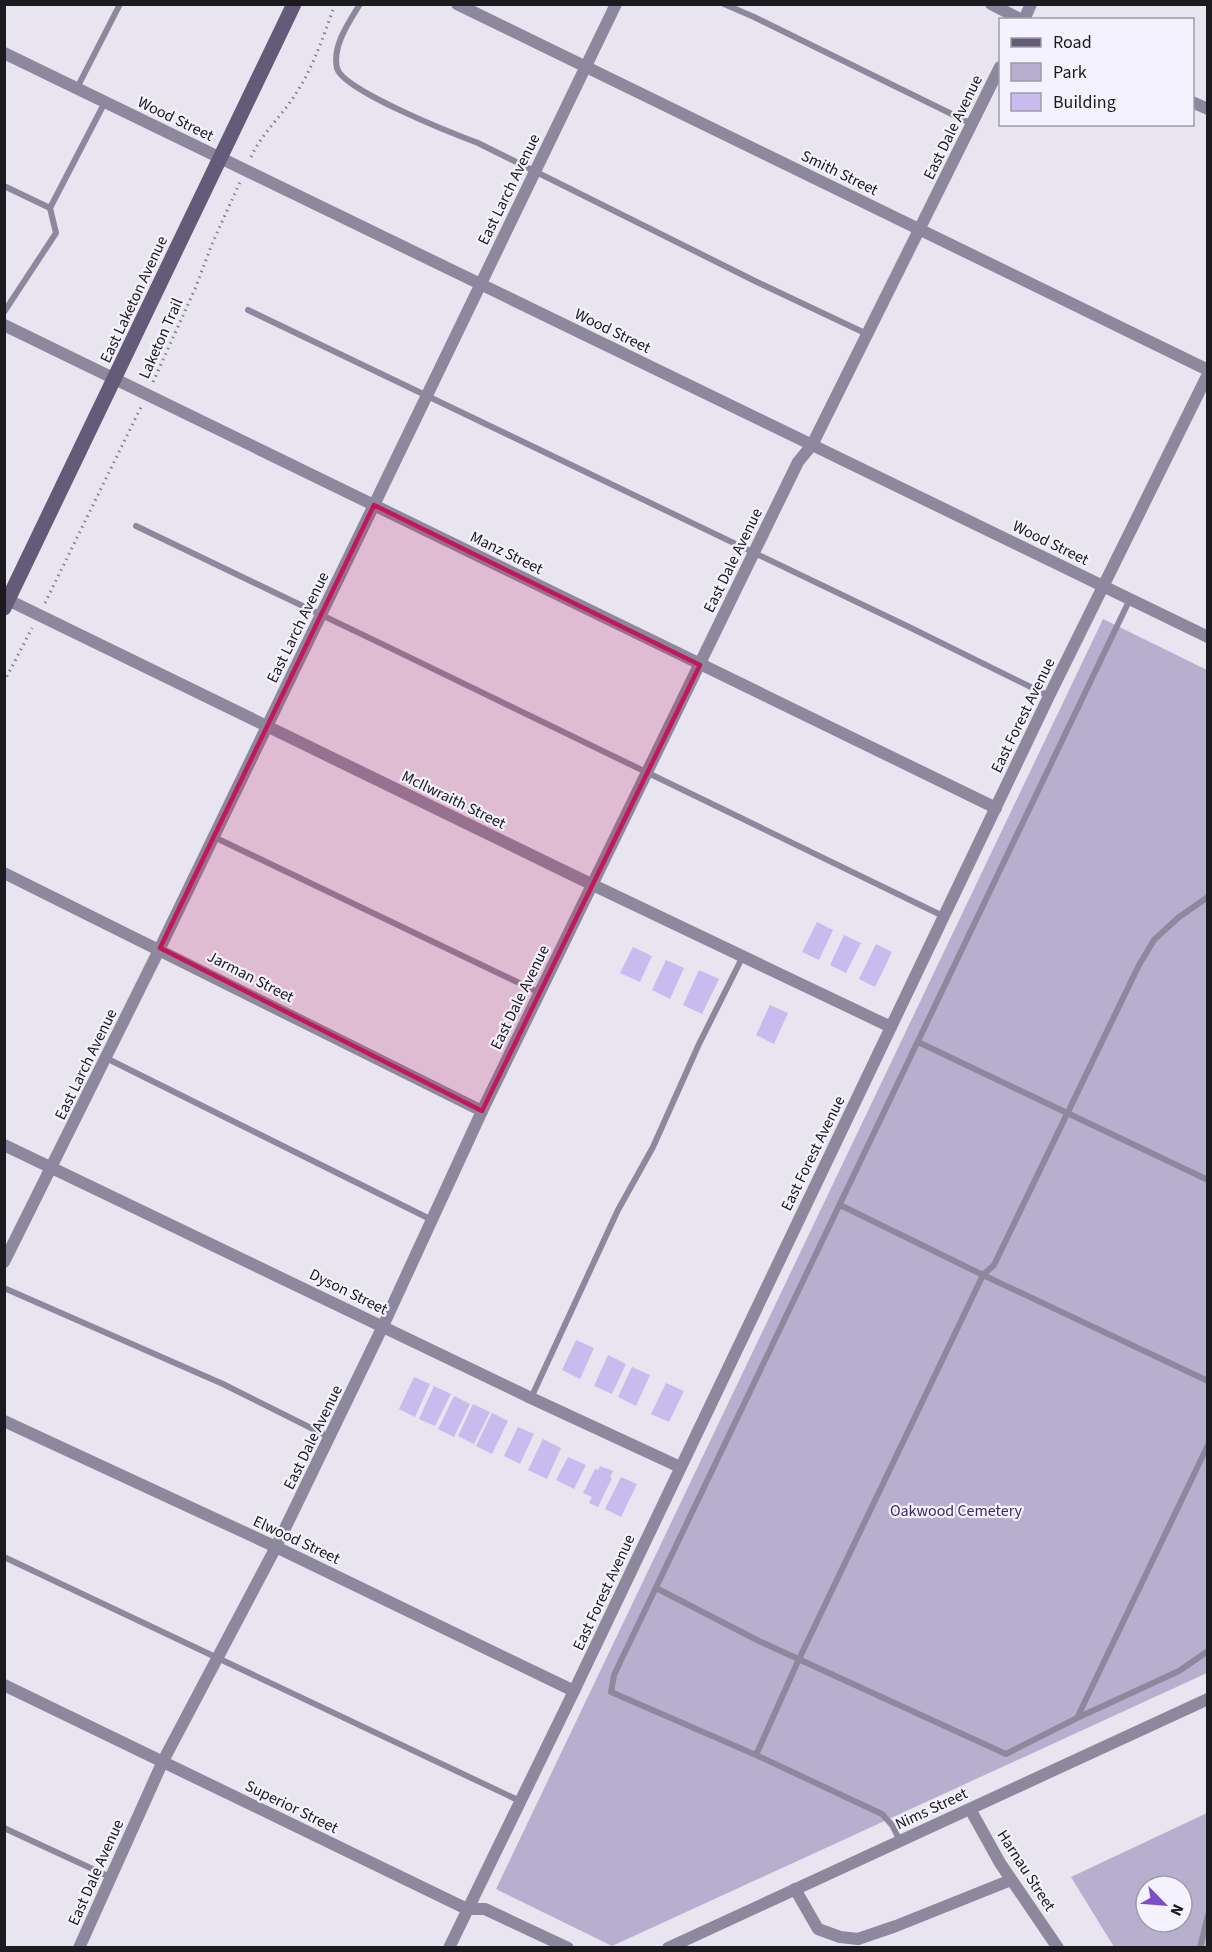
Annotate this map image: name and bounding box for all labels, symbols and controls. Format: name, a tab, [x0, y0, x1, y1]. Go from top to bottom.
legend	[999, 18, 1194, 126]
text: Road	[1053, 30, 1092, 55]
text: Park	[1053, 60, 1087, 85]
street label: East Dale Avenue	[918, 71, 988, 183]
text: Building	[1053, 90, 1116, 115]
street label: Wood Street	[134, 91, 218, 147]
street label: East Larch Avenue	[472, 130, 545, 249]
street label: Smith Street	[797, 145, 882, 201]
street label: East Laketon Avenue	[95, 232, 173, 367]
street label: Laketon Trail	[133, 295, 188, 382]
street label: Wood Street	[571, 303, 655, 359]
street label: East Dale Avenue	[698, 504, 768, 616]
street label: Wood Street	[1009, 515, 1093, 571]
street label: Manz Street	[466, 526, 547, 580]
street label: East Larch Avenue	[261, 568, 334, 687]
street label: East Forest Avenue	[986, 654, 1060, 777]
street label: McIlwraith Street	[398, 765, 510, 835]
street label: East Dale Avenue	[485, 941, 555, 1053]
street label: Jarman Street	[203, 946, 298, 1008]
street label: East Larch Avenue	[49, 1005, 122, 1124]
street label: East Forest Avenue	[776, 1092, 850, 1215]
street label: Dyson Street	[306, 1263, 392, 1321]
street label: East Dale Avenue	[278, 1381, 348, 1493]
park label: Oakwood Cemetery	[890, 1500, 1023, 1522]
street label: Elwood Street	[250, 1510, 344, 1570]
street label: East Forest Avenue	[567, 1531, 640, 1654]
street label: Superior Street	[241, 1775, 342, 1839]
street label: Nims Street	[892, 1782, 972, 1835]
street label: East Dale Avenue	[63, 1816, 129, 1929]
street label: Harnau Street	[992, 1826, 1061, 1916]
north arrow	[1134, 1874, 1194, 1934]
text: N	[1164, 1900, 1189, 1919]

